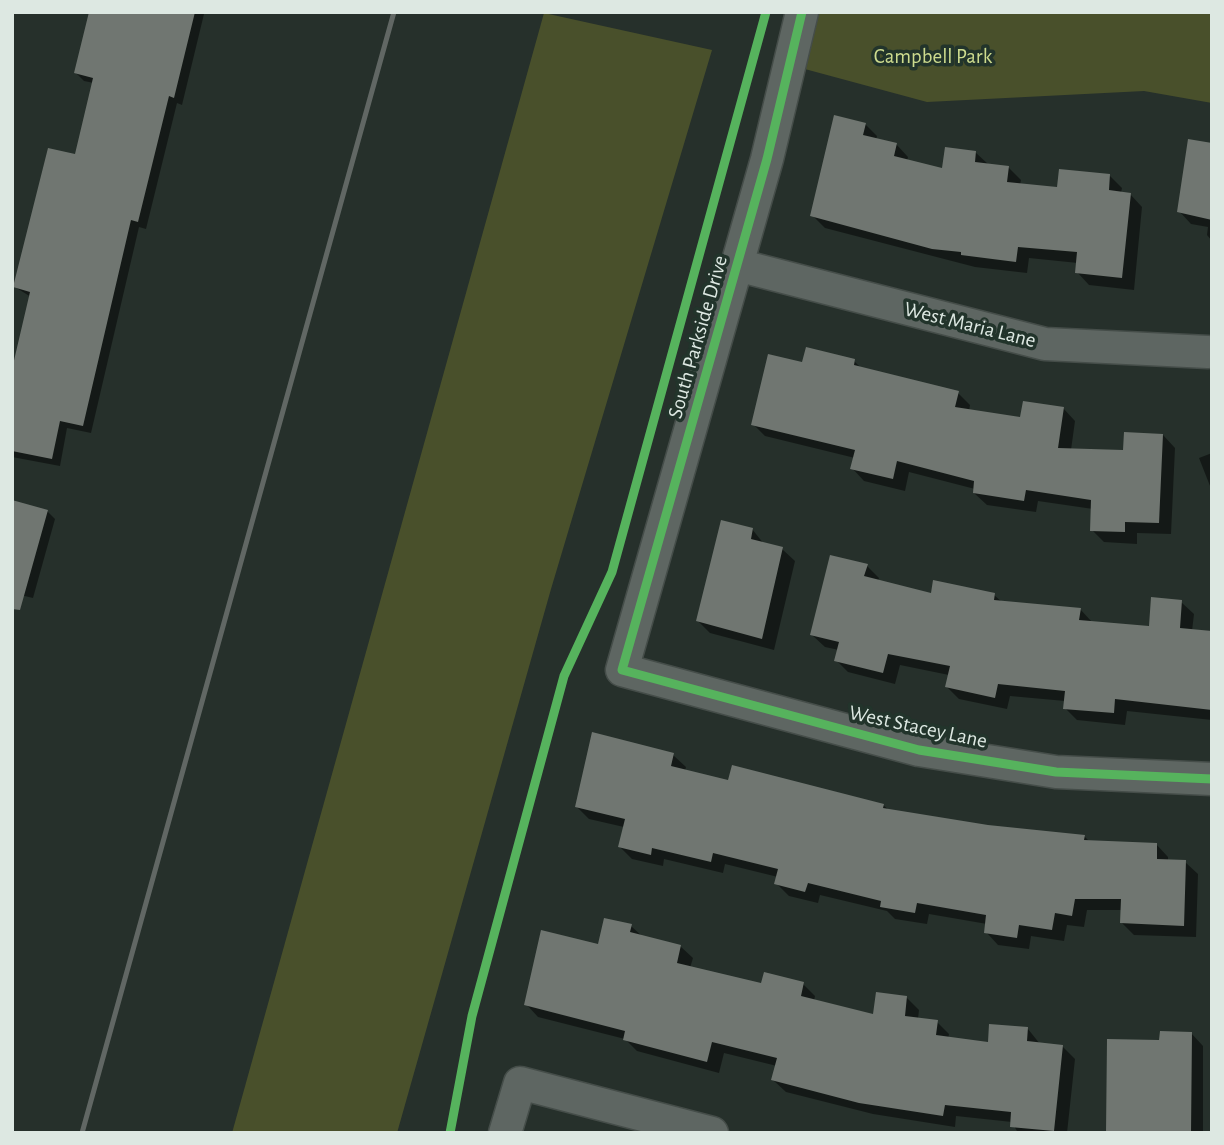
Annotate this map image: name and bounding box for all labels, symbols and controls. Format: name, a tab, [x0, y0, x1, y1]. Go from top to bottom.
park label: Campbell Park	[874, 44, 992, 70]
street label: South Parkside Drive	[663, 253, 733, 421]
street label: West Maria Lane	[901, 296, 1039, 354]
street label: West Stacey Lane	[847, 700, 989, 754]

